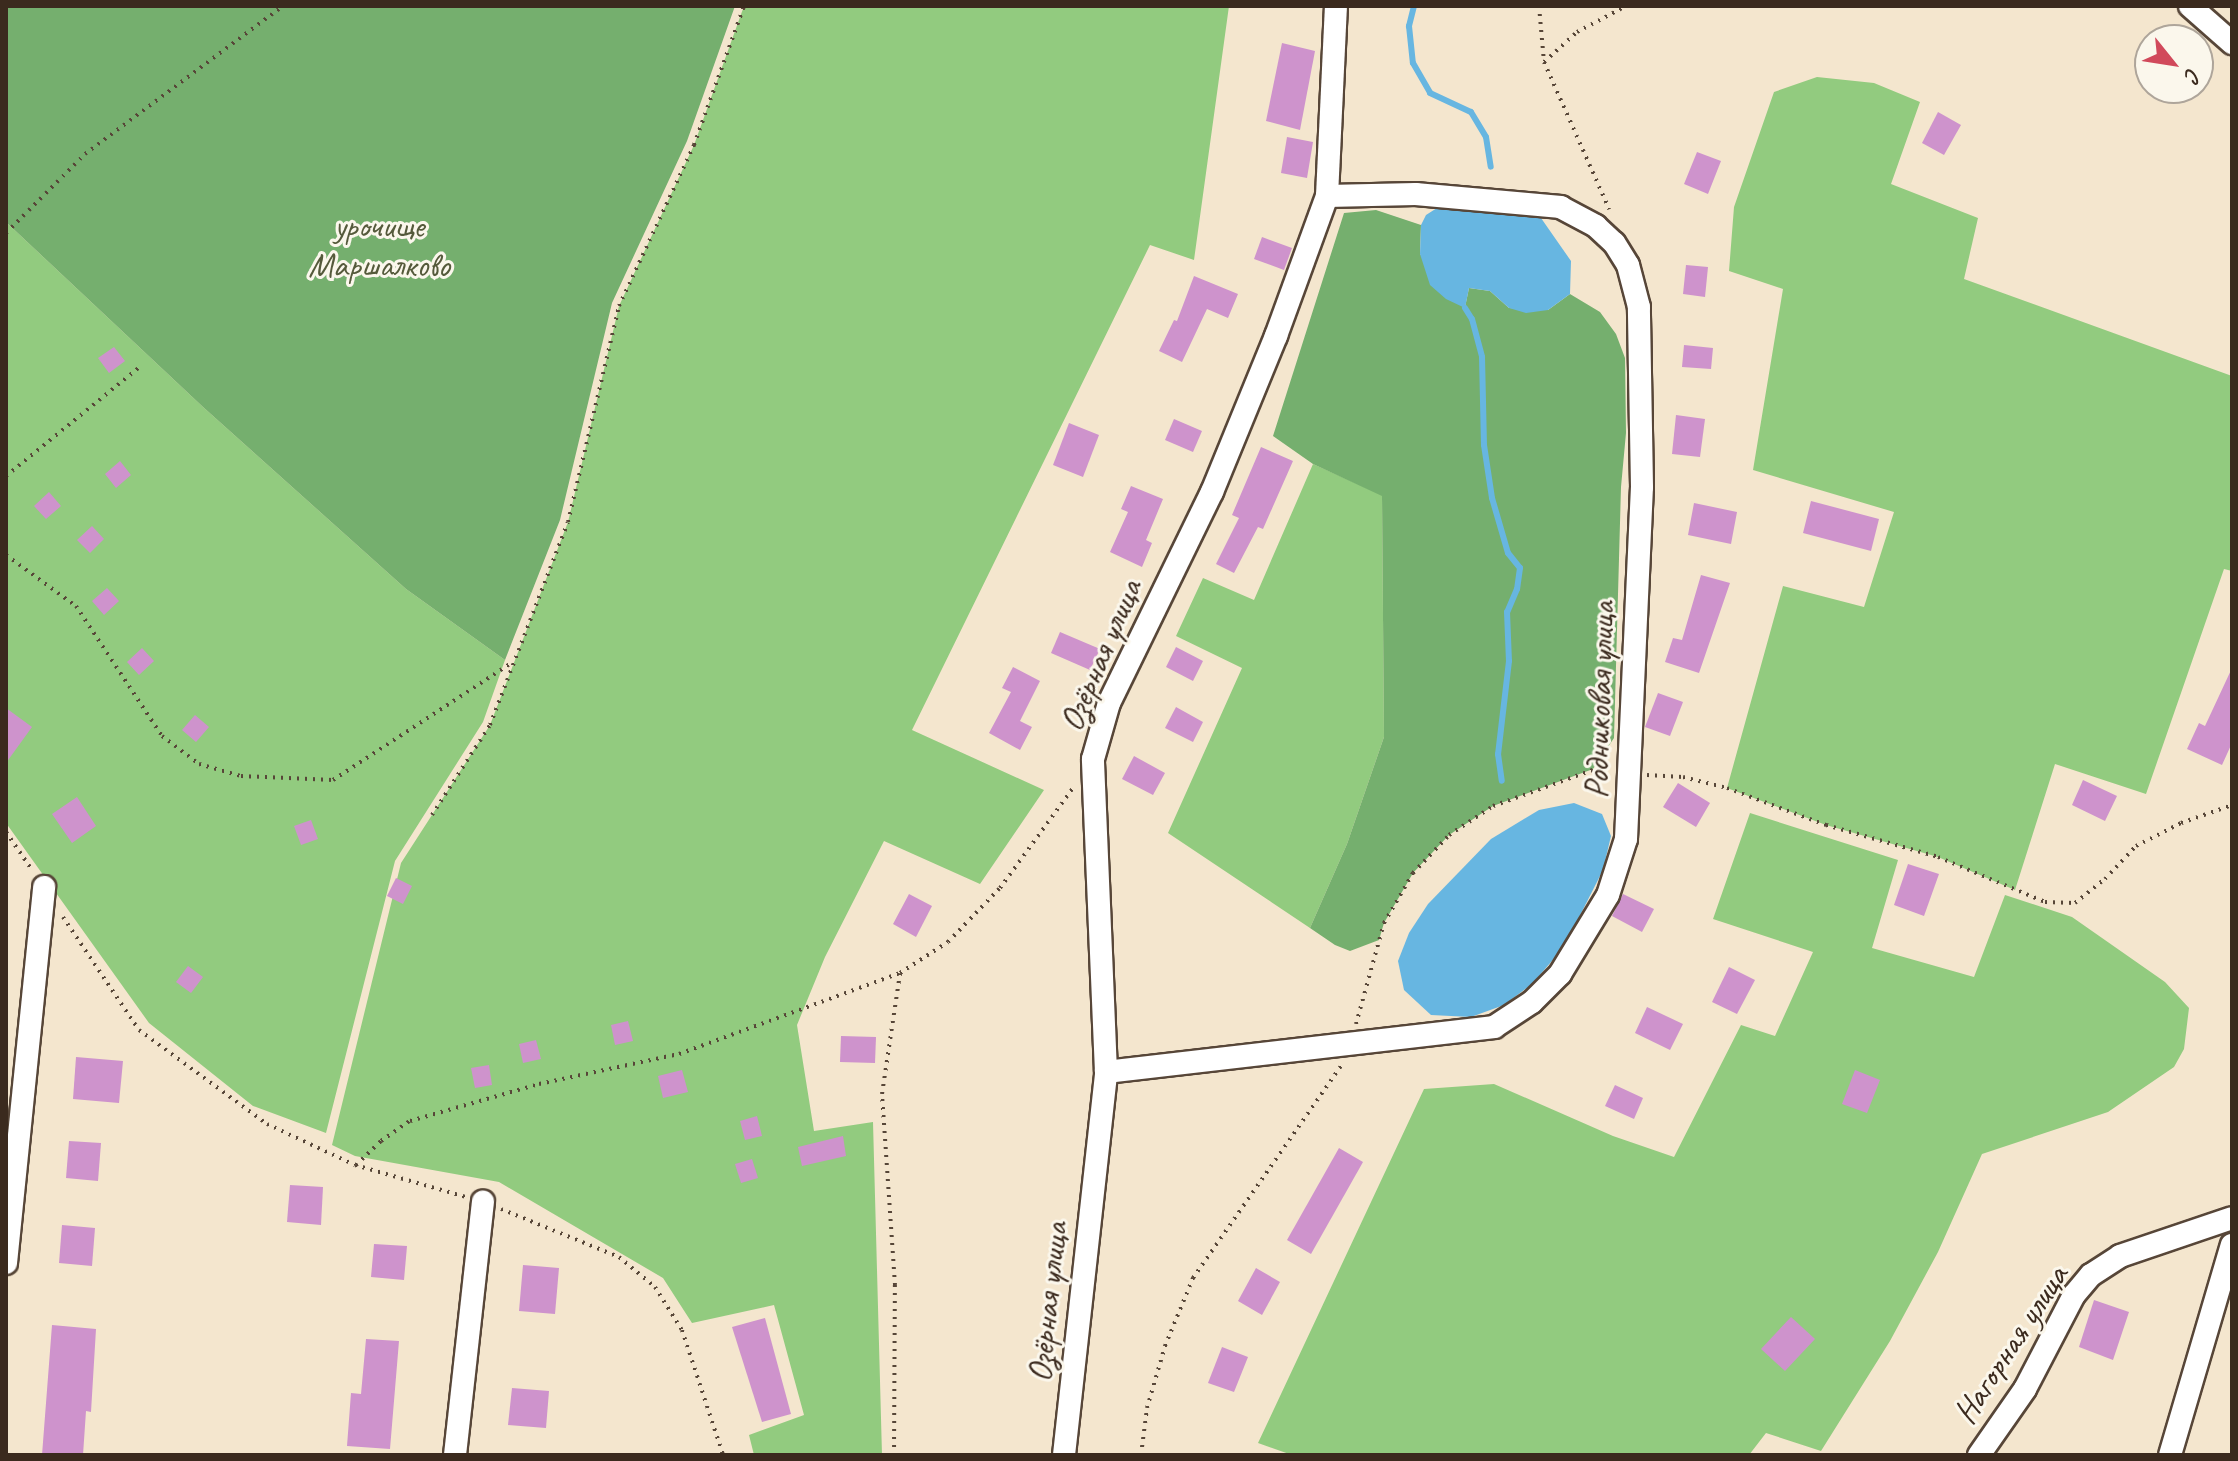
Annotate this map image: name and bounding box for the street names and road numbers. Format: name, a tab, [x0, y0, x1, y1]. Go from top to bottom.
street label: Озёрная улица	[1049, 572, 1151, 738]
street label: Родниковая улица	[1575, 599, 1623, 801]
street label: Озёрная улица	[1018, 1219, 1076, 1385]
street label: Нагорная улица	[1943, 1256, 2077, 1432]

